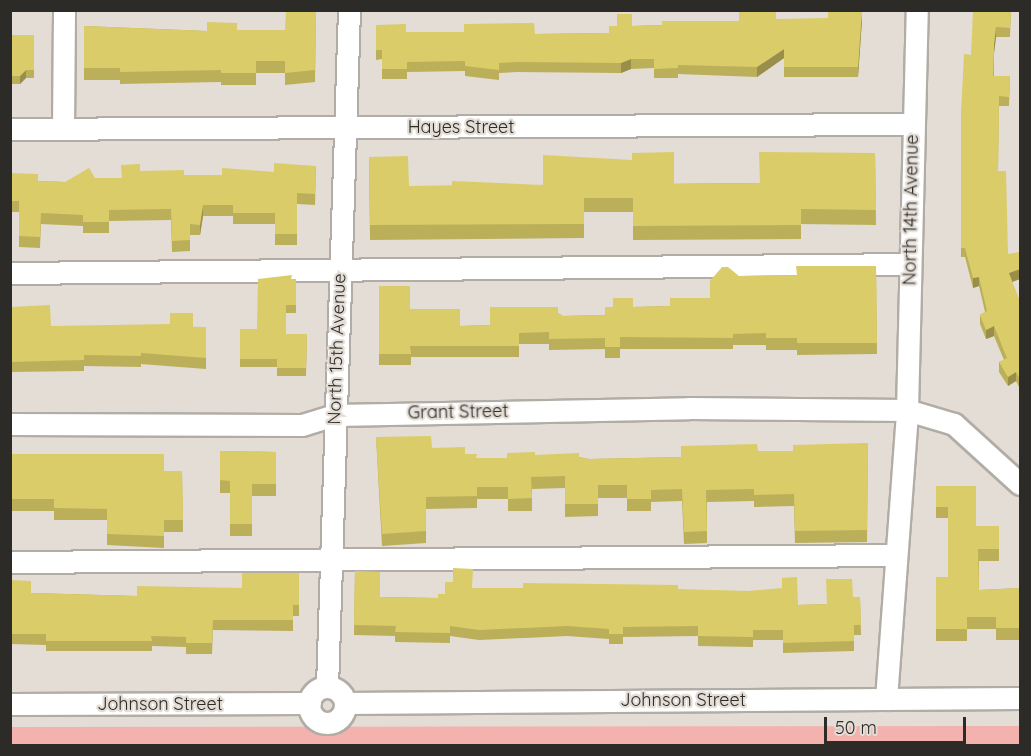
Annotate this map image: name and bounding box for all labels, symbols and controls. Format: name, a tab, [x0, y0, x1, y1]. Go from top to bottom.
street label: Hayes Street	[408, 116, 514, 138]
street label: North 14th Avenue	[899, 134, 923, 286]
street label: North 15th Avenue	[324, 273, 350, 425]
street label: Grant Street	[407, 400, 509, 424]
street label: Johnson Street	[620, 689, 746, 711]
street label: Johnson Street	[97, 693, 223, 715]
scale bar	[827, 705, 970, 743]
text: 50 m	[835, 716, 877, 739]

